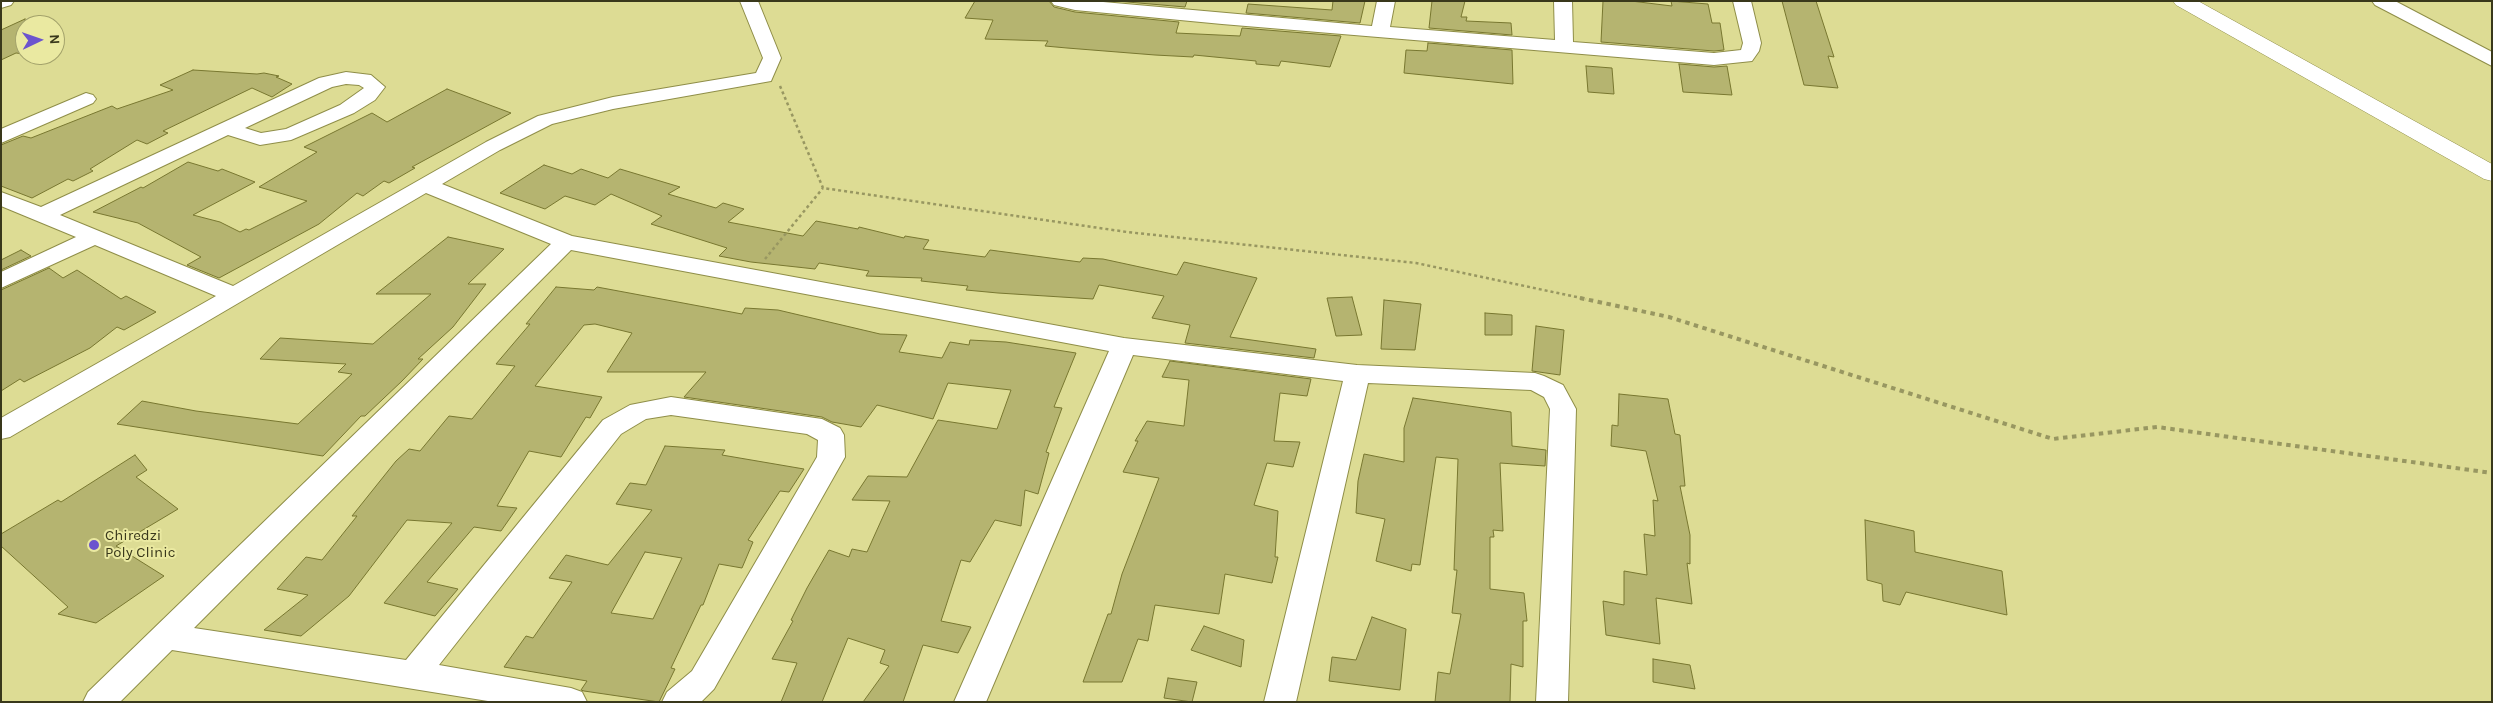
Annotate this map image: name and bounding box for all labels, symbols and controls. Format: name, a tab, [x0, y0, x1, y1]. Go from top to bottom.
north arrow	[15, 15, 65, 65]
text: N	[46, 34, 63, 45]
place label: Chiredzi Poly Clinic	[105, 527, 175, 562]
marker: Chiredzi Poly Clinic	[87, 538, 101, 552]

